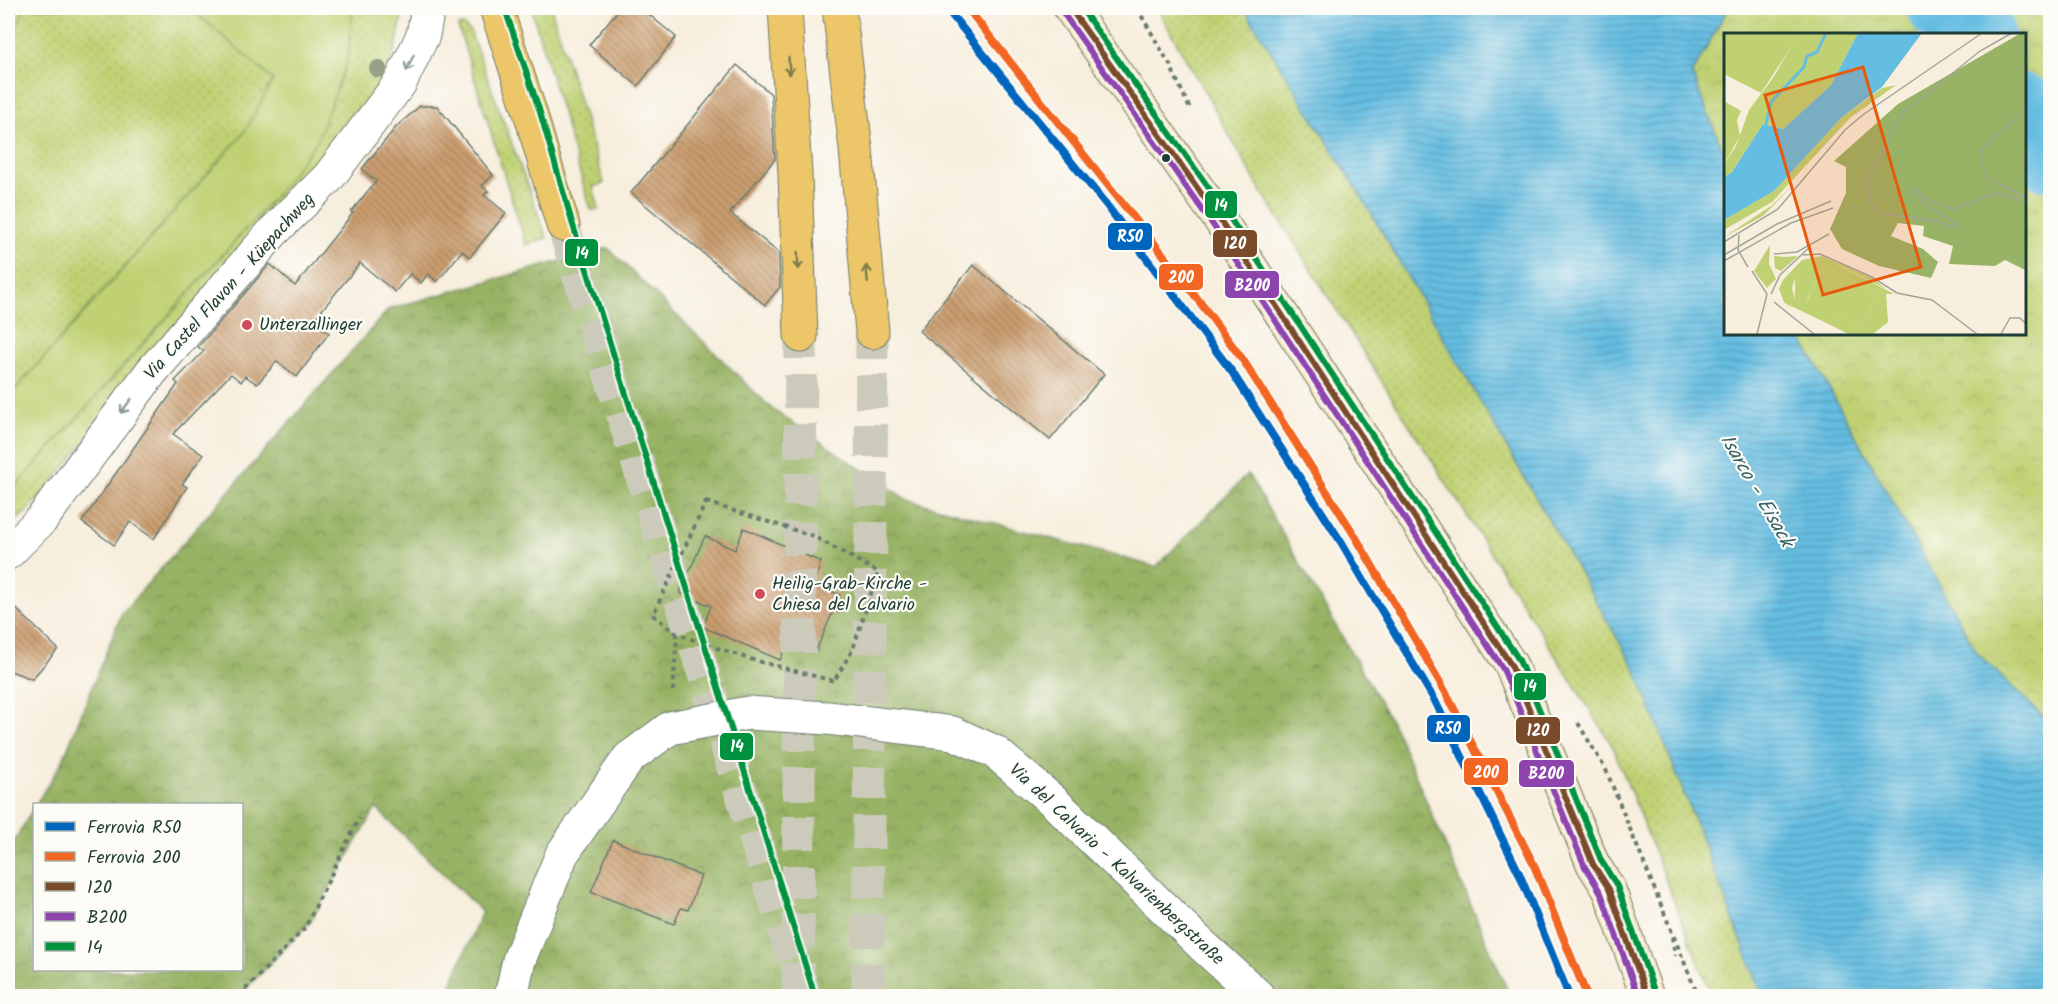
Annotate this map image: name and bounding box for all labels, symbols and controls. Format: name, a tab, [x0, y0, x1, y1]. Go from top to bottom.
inset map	[1724, 33, 2025, 334]
one-way arrow	[403, 53, 415, 71]
one-way arrow	[784, 55, 795, 75]
unlabelled marker	[1160, 152, 1172, 164]
street label: Via Castel Flavon - Küepachweg	[138, 187, 322, 387]
line badge: 14	[1204, 190, 1238, 219]
text: 14	[1214, 194, 1228, 219]
line badge: R50	[1107, 222, 1153, 251]
text: R50	[1117, 225, 1144, 250]
line badge: 120	[1212, 229, 1258, 258]
text: 120	[1224, 232, 1247, 257]
line badge: 14	[564, 238, 599, 267]
text: 14	[575, 242, 589, 267]
one-way arrow	[793, 250, 804, 270]
line badge: 200	[1158, 263, 1204, 291]
one-way arrow	[861, 264, 872, 284]
text: 200	[1168, 266, 1195, 291]
line badge: B200	[1224, 270, 1280, 299]
text: B200	[1234, 274, 1271, 299]
place label: Unterzallinger	[259, 311, 363, 340]
marker: Unterzallinger	[240, 318, 254, 332]
one-way arrow	[120, 398, 132, 414]
water label: Isarco - Eisack	[1711, 428, 1803, 556]
place label: Heilig-Grab-Kirche - Chiesa del Calvario	[772, 570, 927, 620]
marker: Heilig-Grab-Kirche - Chiesa del Calvario	[753, 587, 767, 601]
line badge: 14	[1513, 672, 1547, 701]
text: 14	[1523, 675, 1537, 700]
line badge: R50	[1426, 714, 1471, 743]
line badge: 120	[1515, 716, 1561, 745]
text: R50	[1435, 717, 1462, 742]
text: 120	[1527, 719, 1550, 744]
line badge: 14	[719, 732, 754, 761]
text: 14	[730, 735, 744, 760]
street label: Via del Calvario - Kalvarienbergstraße	[1001, 757, 1231, 973]
line badge: 200	[1463, 757, 1509, 786]
line badge: B200	[1518, 759, 1575, 788]
text: 200	[1473, 761, 1500, 786]
text: B200	[1528, 762, 1565, 787]
legend	[33, 803, 243, 971]
text: Ferrovia R50	[87, 814, 181, 843]
text: Ferrovia 200	[87, 844, 181, 873]
text: 120	[87, 874, 112, 903]
text: B200	[87, 904, 127, 933]
text: 14	[87, 934, 103, 963]

